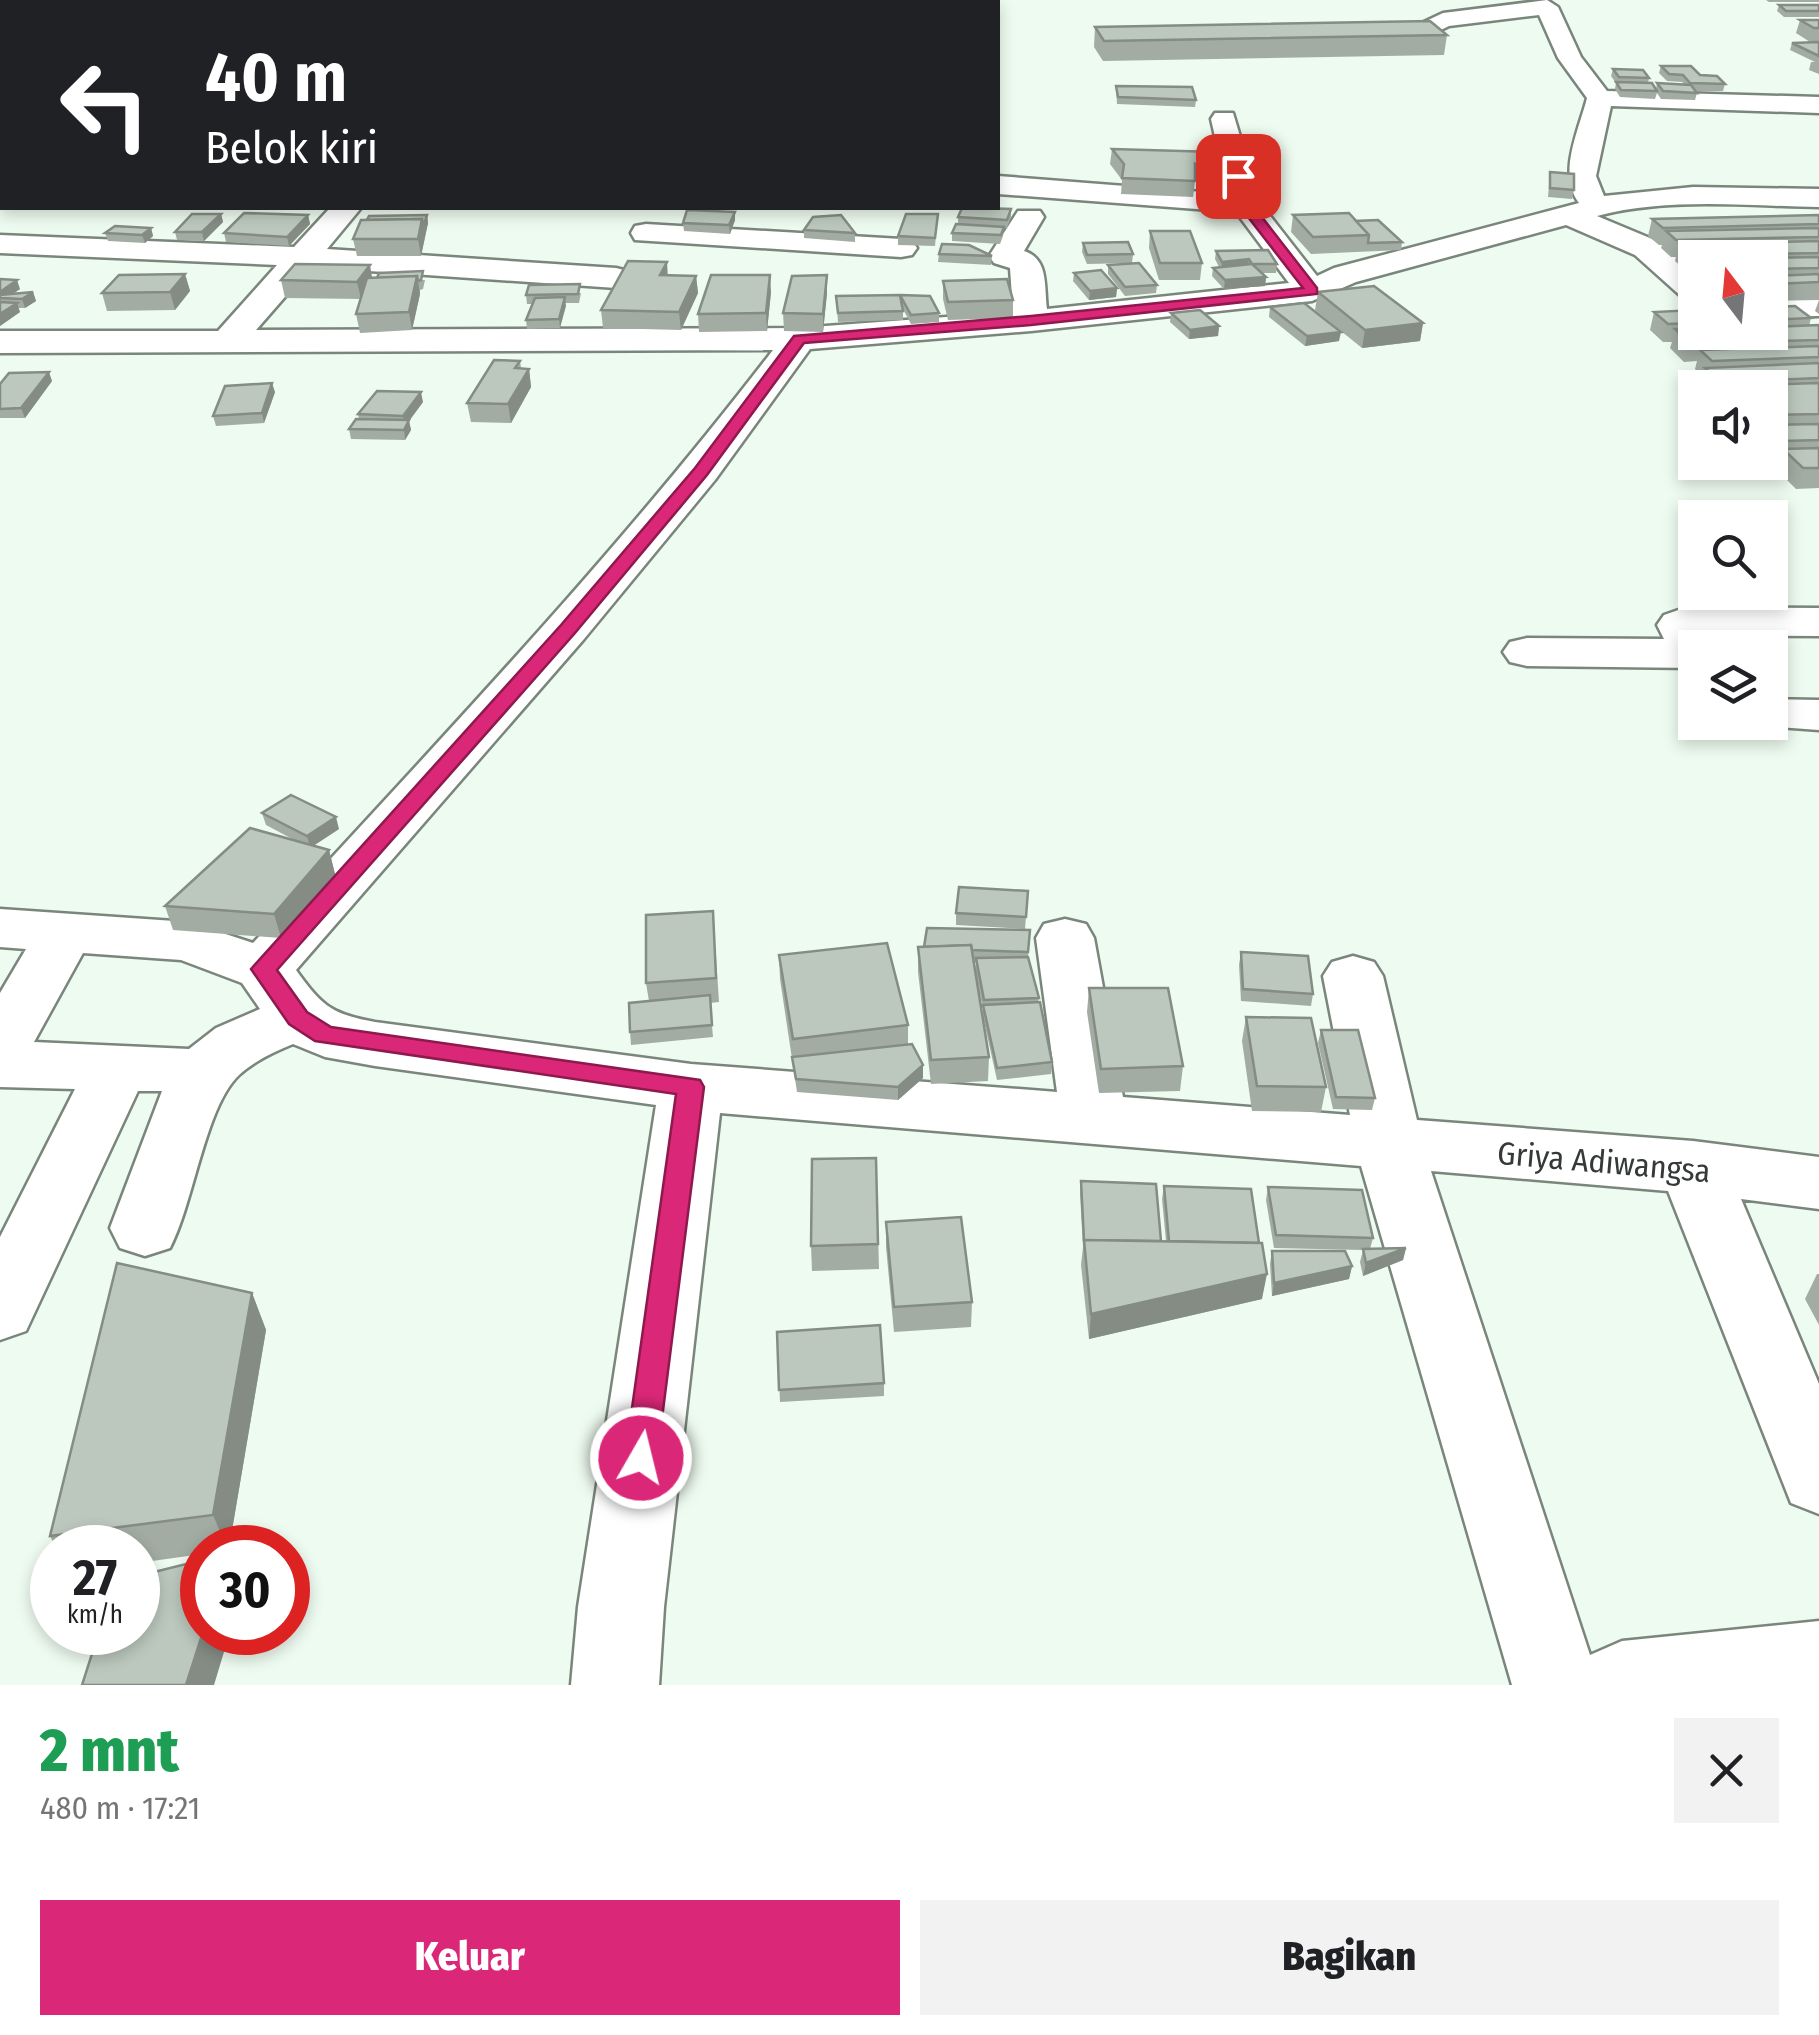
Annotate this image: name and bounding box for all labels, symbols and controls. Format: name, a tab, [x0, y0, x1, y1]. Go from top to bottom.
text: 40 m	[205, 36, 347, 120]
icon: left	[40, 40, 170, 170]
text: Belok kiri	[205, 121, 378, 175]
pin	[1196, 134, 1281, 219]
icon: arrive	[1211, 149, 1266, 204]
north arrow	[1678, 240, 1788, 350]
map controls	[1678, 240, 1788, 740]
button: sound	[1678, 370, 1788, 480]
button: search	[1678, 500, 1788, 610]
button: layers	[1678, 630, 1788, 740]
street label: Griya Adiwangsa	[1496, 1134, 1712, 1190]
position arrow	[589, 1406, 693, 1510]
speed limit sign: 30	[180, 1525, 310, 1655]
text: 27	[73, 1548, 117, 1608]
text: km/h	[67, 1600, 123, 1630]
text: 2 mnt	[40, 1715, 179, 1787]
button: close	[1674, 1718, 1779, 1823]
text: 480 m · 17:21	[40, 1789, 200, 1827]
button: Keluar	[40, 1900, 900, 2015]
button: Bagikan	[920, 1900, 1779, 2015]

